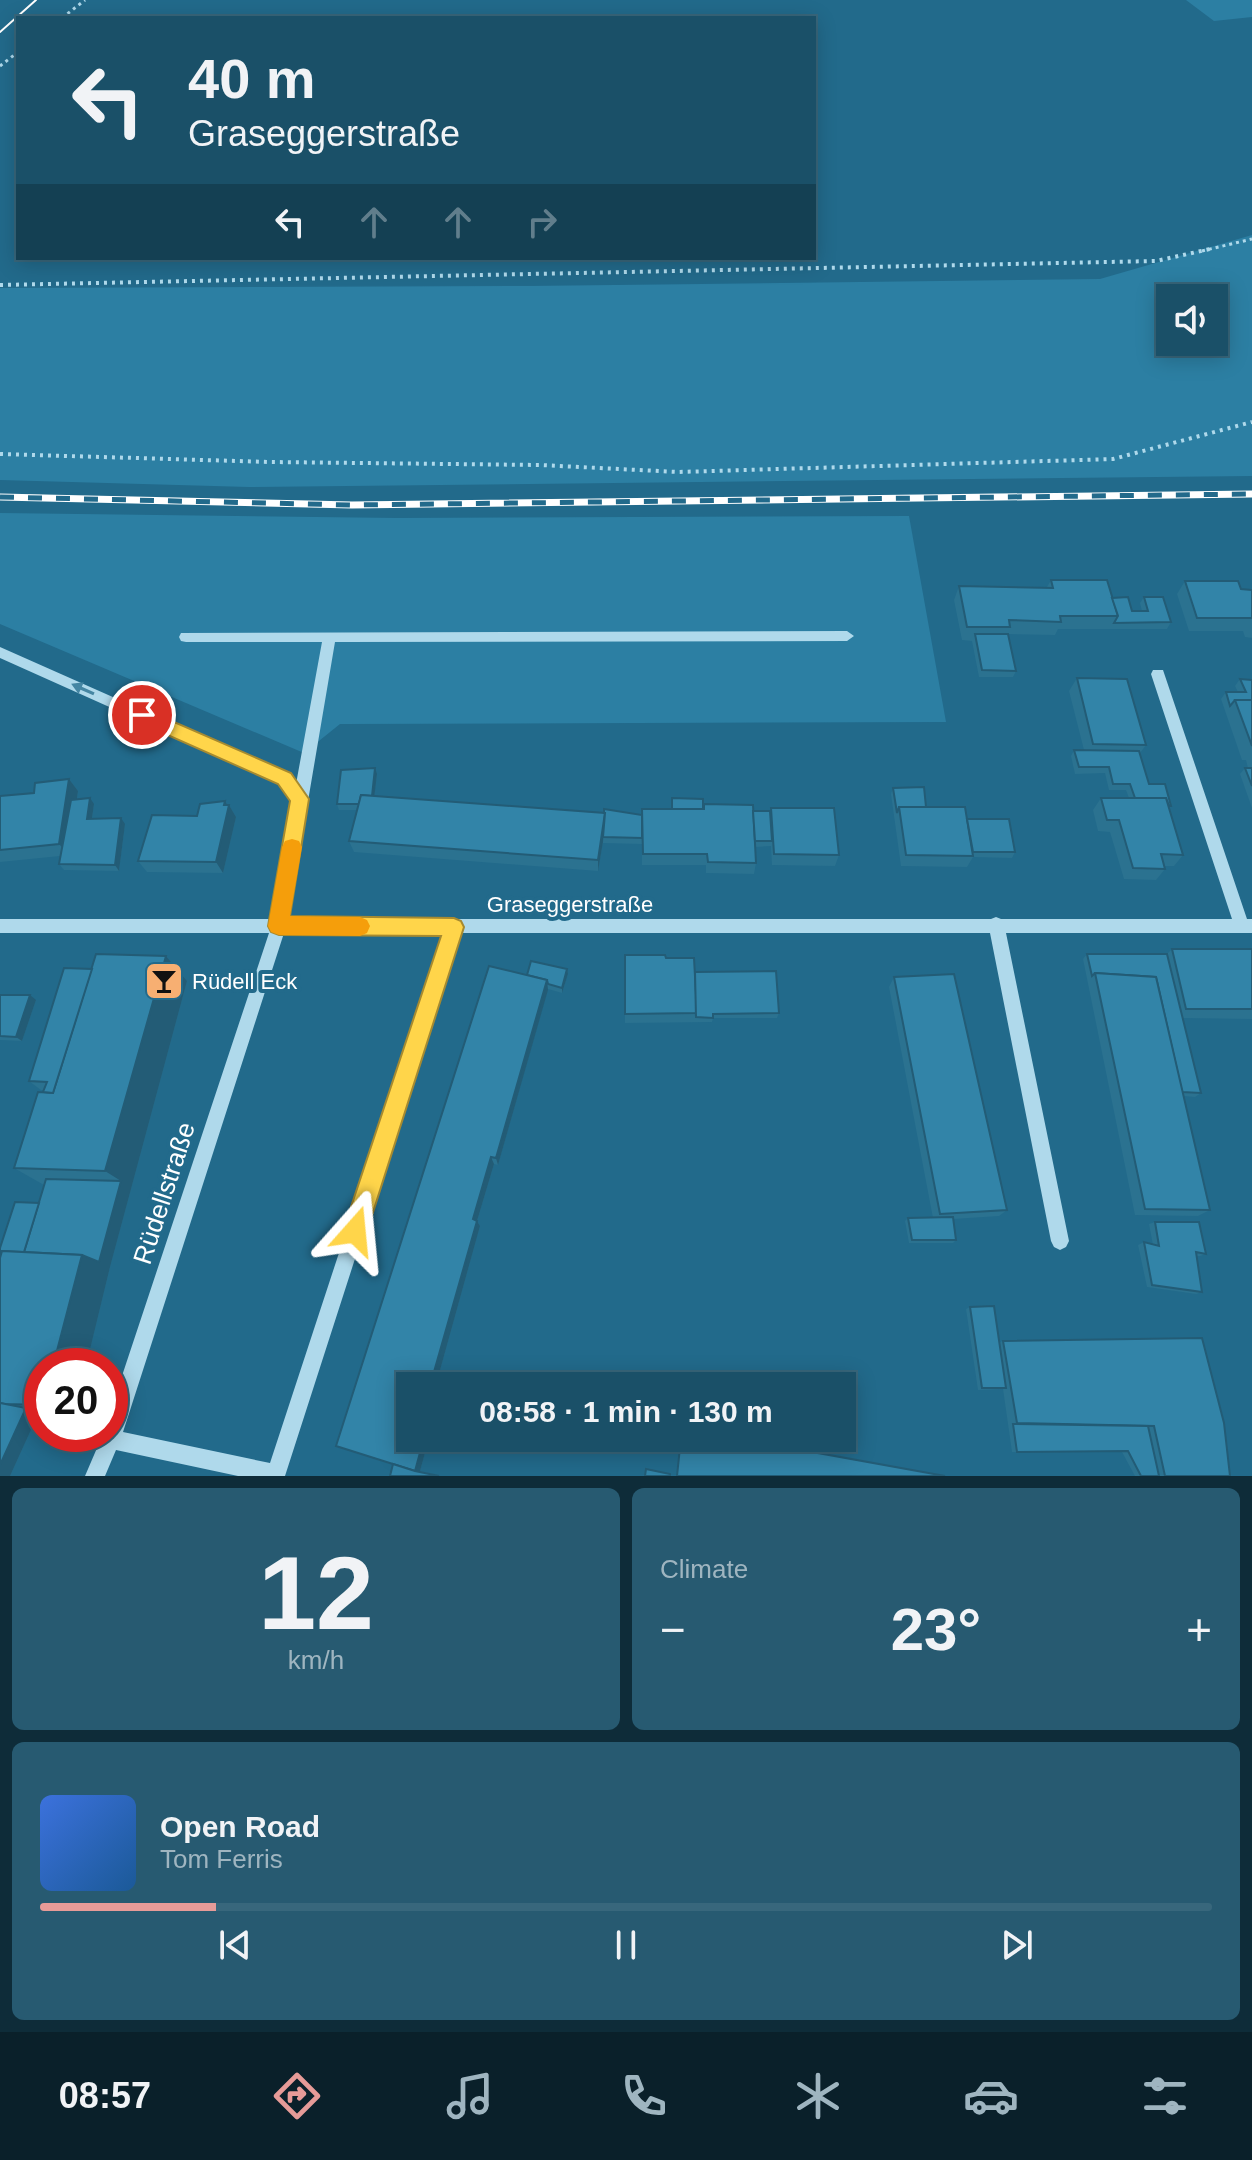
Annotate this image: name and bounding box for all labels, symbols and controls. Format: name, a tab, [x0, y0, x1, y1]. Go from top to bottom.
text: 40 m	[188, 47, 316, 110]
icon: left	[56, 48, 160, 152]
text: Graseggerstraße	[188, 113, 460, 154]
icon: left	[268, 200, 312, 244]
icon: ahead	[352, 200, 396, 244]
icon: ahead	[436, 200, 480, 244]
icon: right	[520, 200, 564, 244]
map controls	[1156, 284, 1228, 356]
button: sound	[1156, 284, 1228, 356]
pin	[108, 681, 176, 749]
one-way arrow	[72, 683, 95, 696]
icon: arrive	[120, 693, 164, 737]
street label: Graseggerstraße	[487, 892, 653, 917]
bar icon: Rüdell Eck	[143, 960, 185, 1002]
place label: Rüdell Eck	[192, 969, 298, 994]
street label: Rüdellstraße	[127, 1118, 201, 1268]
position arrow	[313, 1189, 397, 1273]
speed limit sign: 20	[24, 1348, 128, 1452]
text: 08:58 · 1 min · 130 m	[479, 1395, 773, 1428]
text: 12	[258, 1535, 374, 1651]
text: Climate	[660, 1554, 748, 1584]
text: 23°	[891, 1596, 981, 1663]
text: −	[660, 1605, 686, 1654]
text: +	[1186, 1605, 1212, 1654]
text: km/h	[288, 1645, 344, 1675]
text: Open Road	[160, 1810, 320, 1843]
text: Tom Ferris	[160, 1844, 283, 1874]
icon: previous	[213, 1923, 257, 1967]
icon: pause	[604, 1923, 648, 1967]
icon: next	[995, 1923, 1039, 1967]
icon: directions	[269, 2068, 325, 2124]
icon: music	[442, 2068, 498, 2124]
icon: phone	[616, 2068, 672, 2124]
icon: climate	[790, 2068, 846, 2124]
icon: car	[963, 2068, 1019, 2124]
icon: filters	[1137, 2068, 1193, 2124]
text: 08:57	[59, 2075, 151, 2116]

